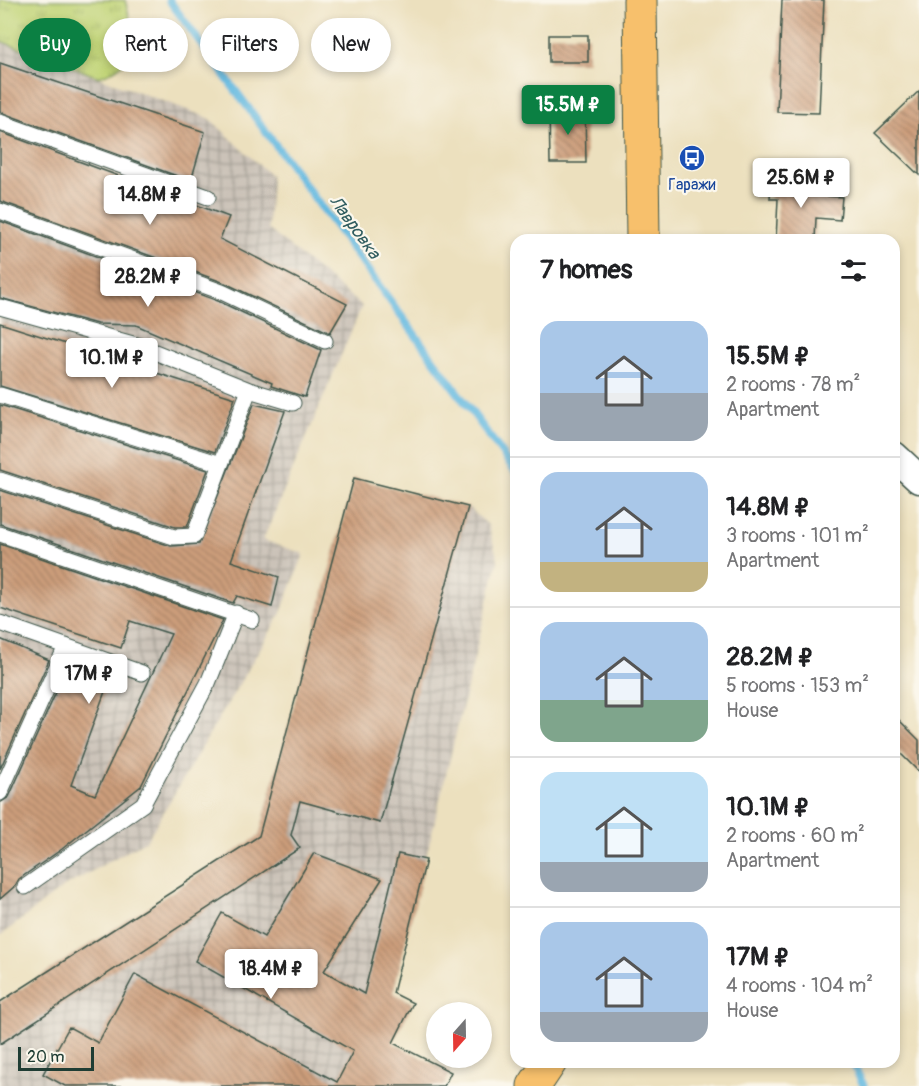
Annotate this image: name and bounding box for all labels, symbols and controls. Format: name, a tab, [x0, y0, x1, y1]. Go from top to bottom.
chip: Buy	[18, 18, 91, 72]
chip: Rent	[103, 18, 188, 72]
chip: Filters	[200, 18, 299, 72]
chip: New	[311, 18, 391, 72]
pin: 15.5M ₽	[513, 85, 623, 136]
text: 15.5M ₽	[536, 92, 600, 117]
bus stop icon: Гаражи	[677, 143, 707, 173]
pin: 25.6M ₽	[746, 158, 856, 209]
text: 25.6M ₽	[767, 165, 835, 190]
pin: 14.8M ₽	[95, 175, 205, 226]
place label: Гаражи	[668, 175, 716, 195]
text: 14.8M ₽	[118, 182, 182, 207]
water label: Лавровка	[324, 191, 386, 265]
text: 7 homes	[540, 254, 632, 286]
icon: filters	[837, 254, 870, 287]
pin: 28.2M ₽	[93, 257, 203, 308]
text: 28.2M ₽	[114, 264, 182, 289]
pin: 10.1M ₽	[57, 338, 167, 389]
text: 15.5M ₽	[726, 340, 810, 372]
text: 10.1M ₽	[80, 345, 144, 370]
icon: home	[588, 345, 660, 417]
text: 2 rooms · 78 m²	[726, 372, 860, 397]
text: Apartment	[726, 397, 819, 422]
text: 14.8M ₽	[726, 491, 810, 523]
icon: home	[588, 496, 660, 568]
text: 3 rooms · 101 m²	[726, 523, 869, 548]
text: Apartment	[726, 548, 819, 573]
text: 28.2M ₽	[726, 641, 814, 673]
icon: home	[588, 646, 660, 718]
pin: 17M ₽	[47, 654, 131, 705]
text: 17M ₽	[64, 661, 114, 686]
text: 5 rooms · 153 m²	[726, 673, 869, 698]
text: House	[726, 698, 778, 723]
text: 10.1M ₽	[726, 791, 810, 823]
icon: home	[588, 796, 660, 868]
text: 2 rooms · 60 m²	[726, 823, 865, 848]
text: Apartment	[726, 848, 819, 873]
text: 17M ₽	[726, 941, 790, 973]
icon: home	[588, 946, 660, 1018]
pin: 18.4M ₽	[216, 949, 326, 1000]
text: 18.4M ₽	[239, 956, 303, 981]
text: 4 rooms · 104 m²	[726, 973, 873, 998]
text: House	[726, 998, 778, 1023]
north arrow	[426, 1002, 492, 1068]
map controls	[426, 1002, 492, 1068]
scale bar	[18, 1044, 94, 1072]
text: 20 m	[27, 1047, 65, 1067]

